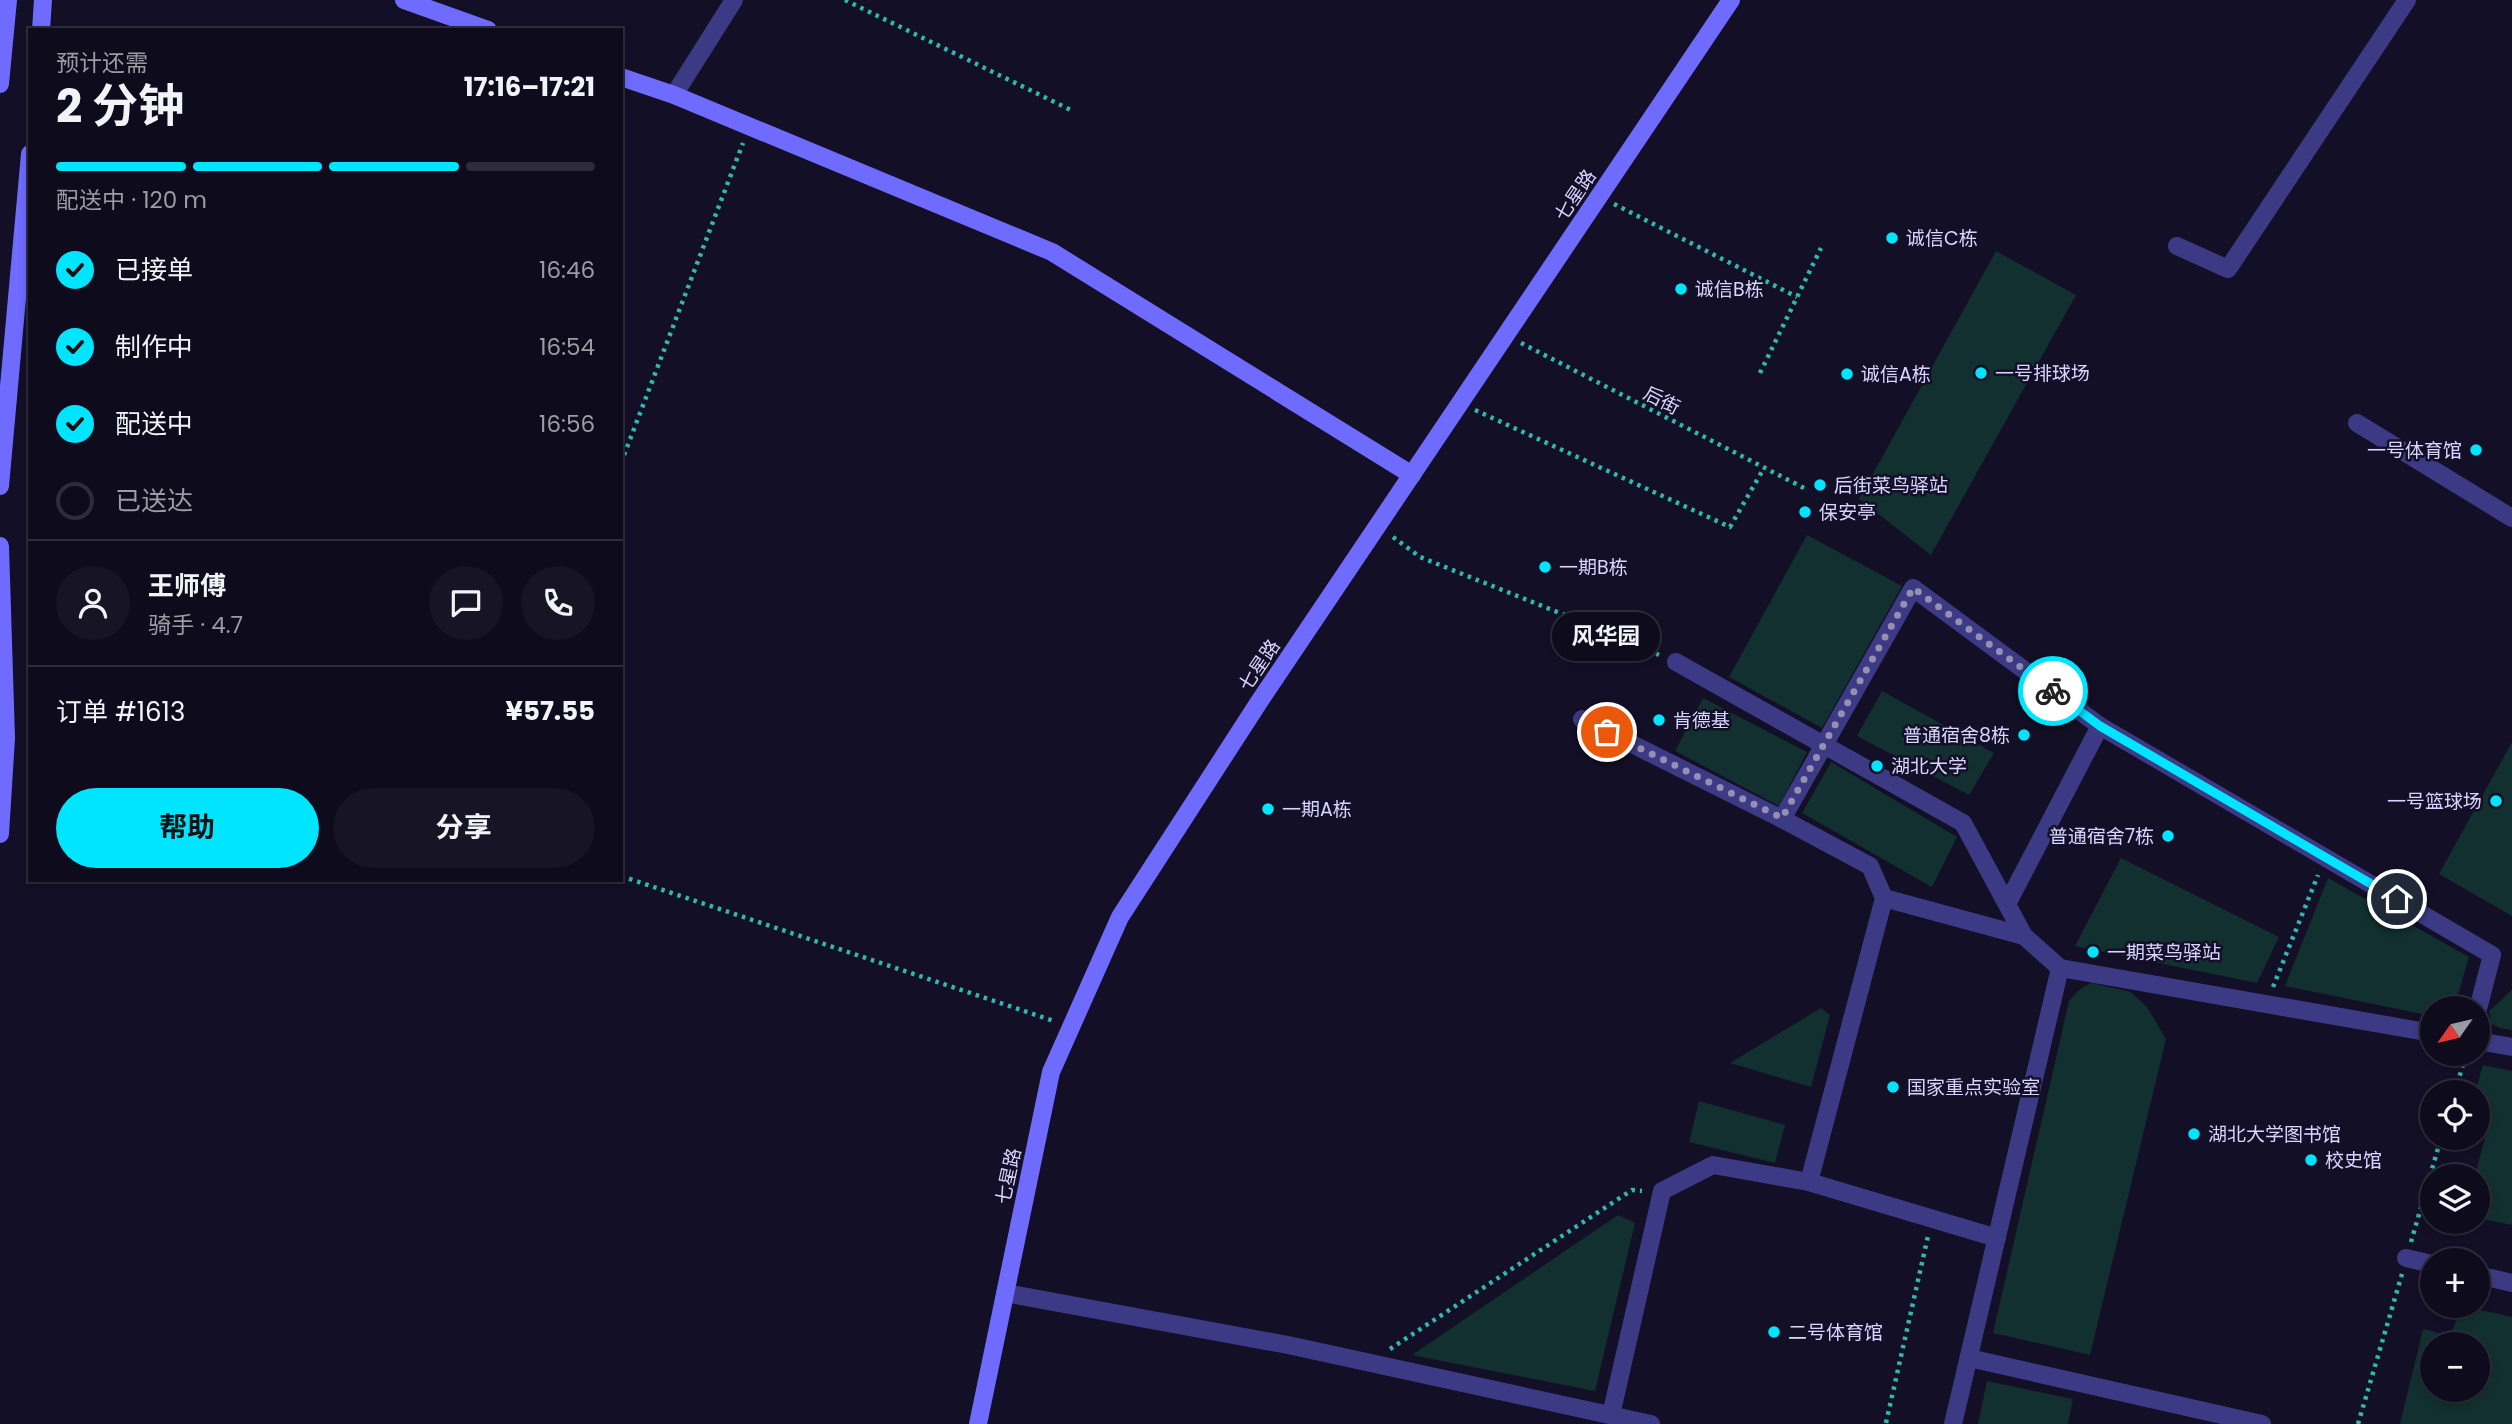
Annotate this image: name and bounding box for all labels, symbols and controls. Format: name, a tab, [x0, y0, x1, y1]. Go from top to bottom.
text: 预计还需	[56, 47, 148, 79]
text: 17:16–17:21	[464, 69, 595, 105]
text: 2 分钟	[56, 74, 184, 138]
street label: 七星路	[1548, 164, 1603, 226]
text: 配送中 · 120 m	[56, 184, 207, 216]
place label: 诚信C栋	[1906, 225, 1978, 252]
marker: 诚信C栋	[1884, 230, 1900, 246]
icon: check	[56, 251, 94, 289]
text: 已接单	[115, 252, 193, 288]
text: 16:46	[539, 254, 595, 286]
place label: 诚信B栋	[1695, 276, 1764, 303]
marker: 诚信B栋	[1673, 281, 1689, 297]
icon: check	[56, 328, 94, 366]
text: 制作中	[115, 329, 193, 365]
text: 16:54	[539, 331, 595, 363]
place label: 一号排球场	[1995, 360, 2090, 387]
place label: 诚信A栋	[1861, 361, 1931, 388]
marker: 一号排球场	[1973, 365, 1989, 381]
marker: 诚信A栋	[1839, 366, 1855, 382]
street label: 后街	[1639, 380, 1685, 421]
icon: check	[56, 405, 94, 443]
text: 配送中	[115, 406, 193, 442]
text: 16:56	[539, 408, 595, 440]
place label: 一号体育馆	[2367, 437, 2462, 464]
marker: 一号体育馆	[2468, 442, 2484, 458]
place label: 后街菜鸟驿站	[1834, 472, 1948, 499]
marker: 后街菜鸟驿站	[1812, 477, 1828, 493]
text: 已送达	[115, 483, 193, 519]
place label: 保安亭	[1819, 499, 1876, 526]
marker: 保安亭	[1797, 504, 1813, 520]
place label: 一期B栋	[1559, 554, 1628, 581]
marker: 一期B栋	[1537, 559, 1553, 575]
button: person	[56, 566, 130, 640]
button: chat	[429, 566, 503, 640]
button: phone	[521, 566, 595, 640]
text: 王师傅	[148, 568, 226, 604]
text: 骑手 · 4.7	[148, 609, 243, 641]
callout: 风华园	[1553, 613, 1661, 662]
text: 风华园	[1572, 620, 1641, 652]
street label: 七星路	[1232, 634, 1287, 696]
courier	[2018, 656, 2088, 726]
icon: bike	[2034, 672, 2072, 710]
text: ¥57.55	[506, 693, 595, 729]
text: 订单 #1613	[56, 694, 185, 730]
pin	[1577, 702, 1637, 762]
place label: 肯德基	[1673, 707, 1730, 734]
marker: 肯德基	[1651, 712, 1667, 728]
icon: bag	[1588, 713, 1626, 751]
place label: 普通宿舍8栋	[1903, 722, 2010, 749]
marker: 普通宿舍8栋	[2016, 727, 2032, 743]
place label: 湖北大学	[1891, 753, 1967, 780]
marker: 湖北大学	[1869, 758, 1885, 774]
button: 帮助	[56, 788, 319, 868]
button: 分享	[333, 788, 595, 868]
place label: 一号篮球场	[2387, 788, 2482, 815]
marker: 一号篮球场	[2488, 793, 2504, 809]
place label: 一期A栋	[1282, 796, 1352, 823]
marker: 一期A栋	[1260, 801, 1276, 817]
place label: 普通宿舍7栋	[2049, 823, 2154, 850]
marker: 普通宿舍7栋	[2160, 828, 2176, 844]
pin	[2367, 869, 2427, 929]
icon: home	[2378, 880, 2416, 918]
place label: 一期菜鸟驿站	[2107, 939, 2221, 966]
marker: 一期菜鸟驿站	[2085, 944, 2101, 960]
north arrow	[2420, 996, 2490, 1066]
map controls	[2420, 996, 2490, 1402]
place label: 国家重点实验室	[1907, 1074, 2040, 1101]
marker: 国家重点实验室	[1885, 1079, 1901, 1095]
button: locate	[2420, 1080, 2490, 1150]
place label: 湖北大学图书馆	[2208, 1121, 2341, 1148]
marker: 湖北大学图书馆	[2186, 1126, 2202, 1142]
street label: 七星路	[989, 1145, 1028, 1207]
place label: 校史馆	[2325, 1147, 2382, 1174]
marker: 校史馆	[2303, 1152, 2319, 1168]
button: layers	[2420, 1164, 2490, 1234]
button: +	[2420, 1248, 2490, 1318]
place label: 二号体育馆	[1788, 1319, 1883, 1346]
marker: 二号体育馆	[1766, 1324, 1782, 1340]
button: −	[2420, 1332, 2490, 1402]

